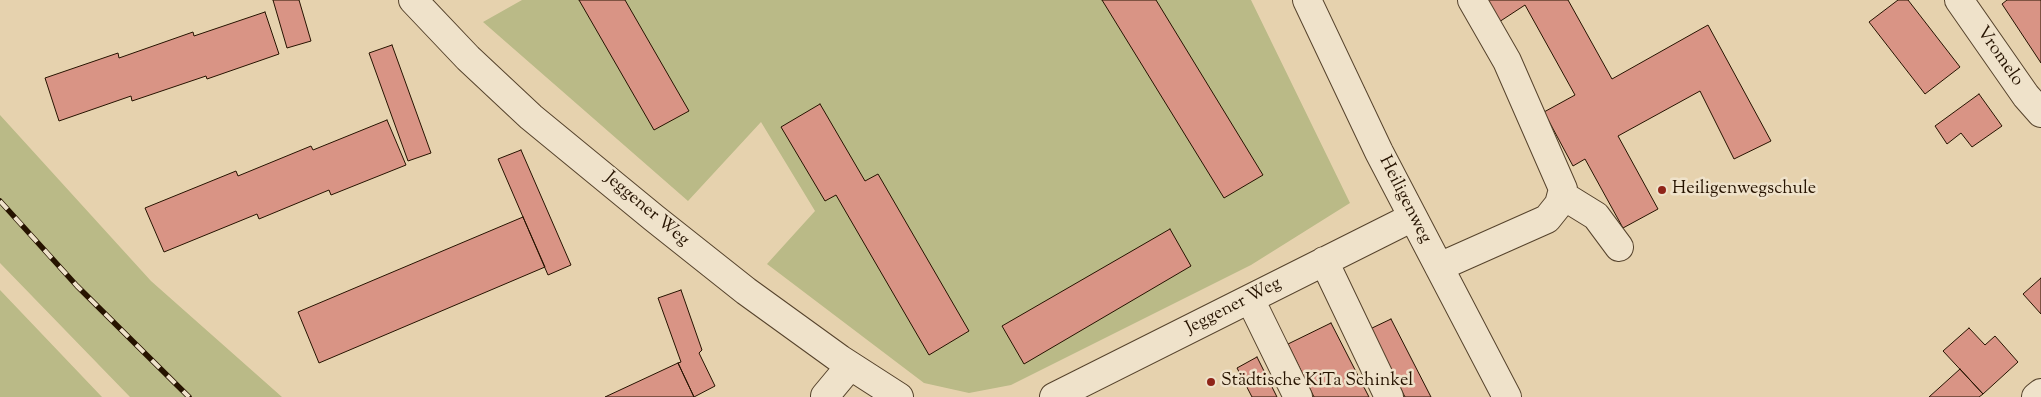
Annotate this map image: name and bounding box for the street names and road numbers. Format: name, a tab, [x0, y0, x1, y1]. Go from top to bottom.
street label: Vromelo	[1971, 23, 2027, 91]
street label: Heiligenweg	[1373, 153, 1435, 247]
street label: Jeggener Weg	[599, 168, 693, 252]
street label: Jeggener Weg	[1183, 274, 1285, 340]

